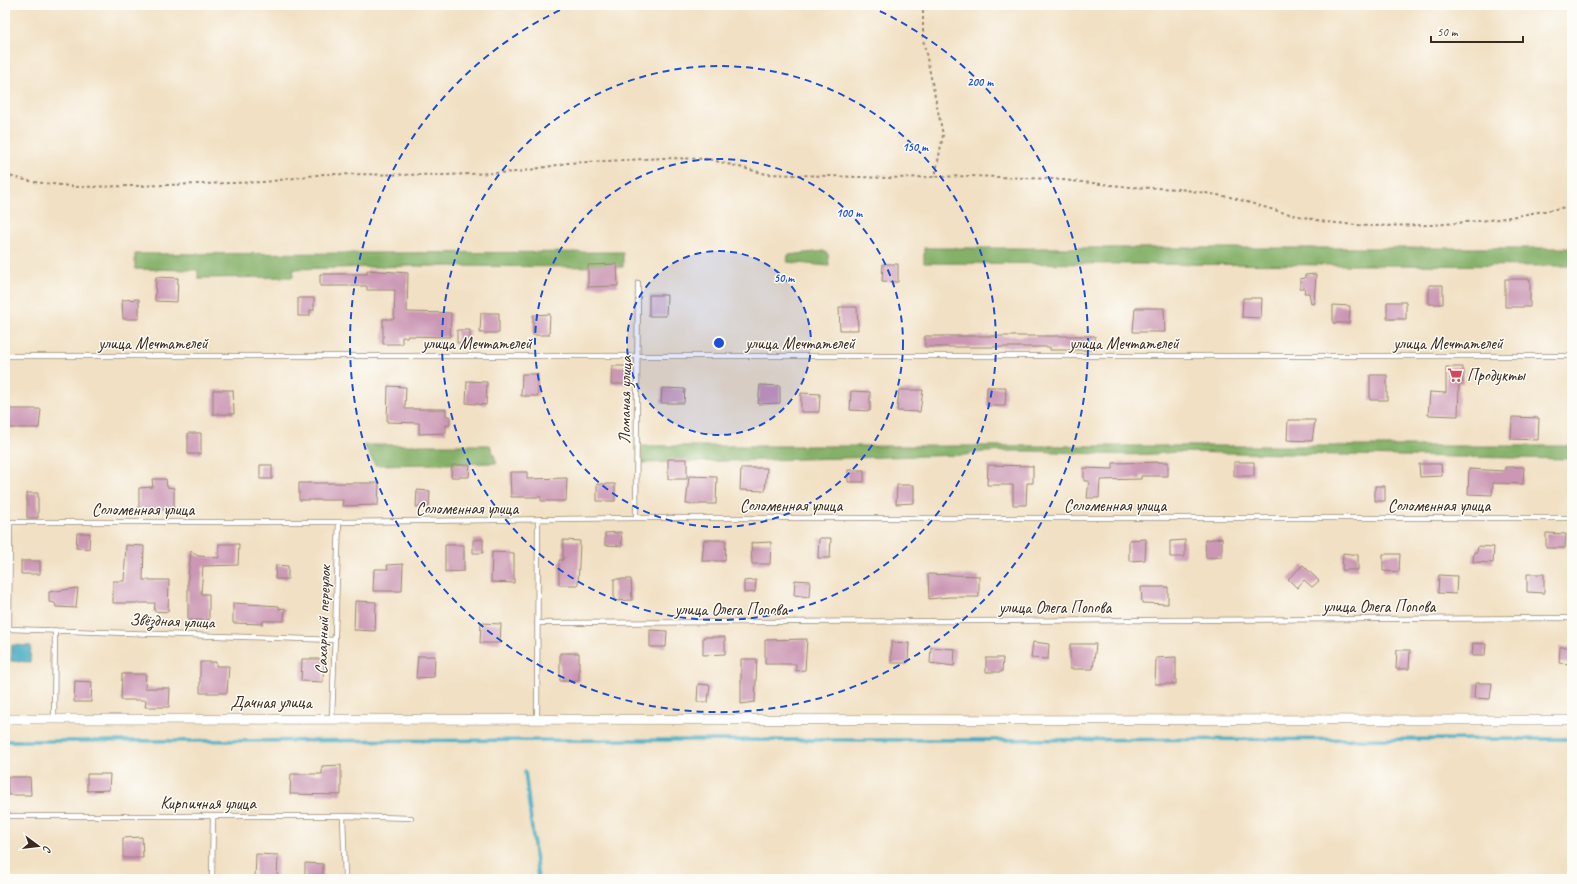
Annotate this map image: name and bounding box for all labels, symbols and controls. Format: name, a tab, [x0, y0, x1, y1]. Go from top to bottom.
scale bar	[1431, 18, 1523, 44]
text: 50 m	[1437, 24, 1459, 40]
text: 200 m	[967, 74, 994, 90]
text: 150 m	[902, 139, 929, 155]
text: 100 m	[836, 205, 863, 221]
text: 50 m	[774, 270, 795, 286]
street label: улица Мечтателей	[97, 333, 209, 354]
street label: улица Мечтателей	[421, 333, 533, 354]
street label: улица Мечтателей	[744, 333, 856, 354]
street label: улица Мечтателей	[1068, 333, 1180, 354]
street label: улица Мечтателей	[1392, 333, 1504, 354]
centre of rings	[712, 336, 726, 350]
street label: Ломаная улица	[614, 354, 636, 444]
place label: Продукты	[1467, 365, 1527, 386]
supermarket icon: Продукты	[1446, 366, 1464, 384]
street label: Соломенная улица	[740, 495, 843, 516]
street label: Соломенная улица	[1064, 495, 1167, 516]
street label: Соломенная улица	[1388, 495, 1491, 516]
street label: Соломенная улица	[416, 498, 519, 519]
street label: Соломенная улица	[92, 499, 195, 520]
street label: Сахарный переулок	[311, 563, 335, 675]
street label: улица Олега Попова	[1322, 596, 1437, 617]
street label: улица Олега Попова	[998, 597, 1113, 618]
street label: улица Олега Попова	[674, 599, 789, 620]
street label: Звёздная улица	[129, 609, 216, 634]
street label: Дачная улица	[230, 692, 314, 713]
street label: Кирпичная улица	[160, 793, 257, 814]
north arrow	[18, 826, 58, 866]
text: С	[40, 844, 55, 855]

